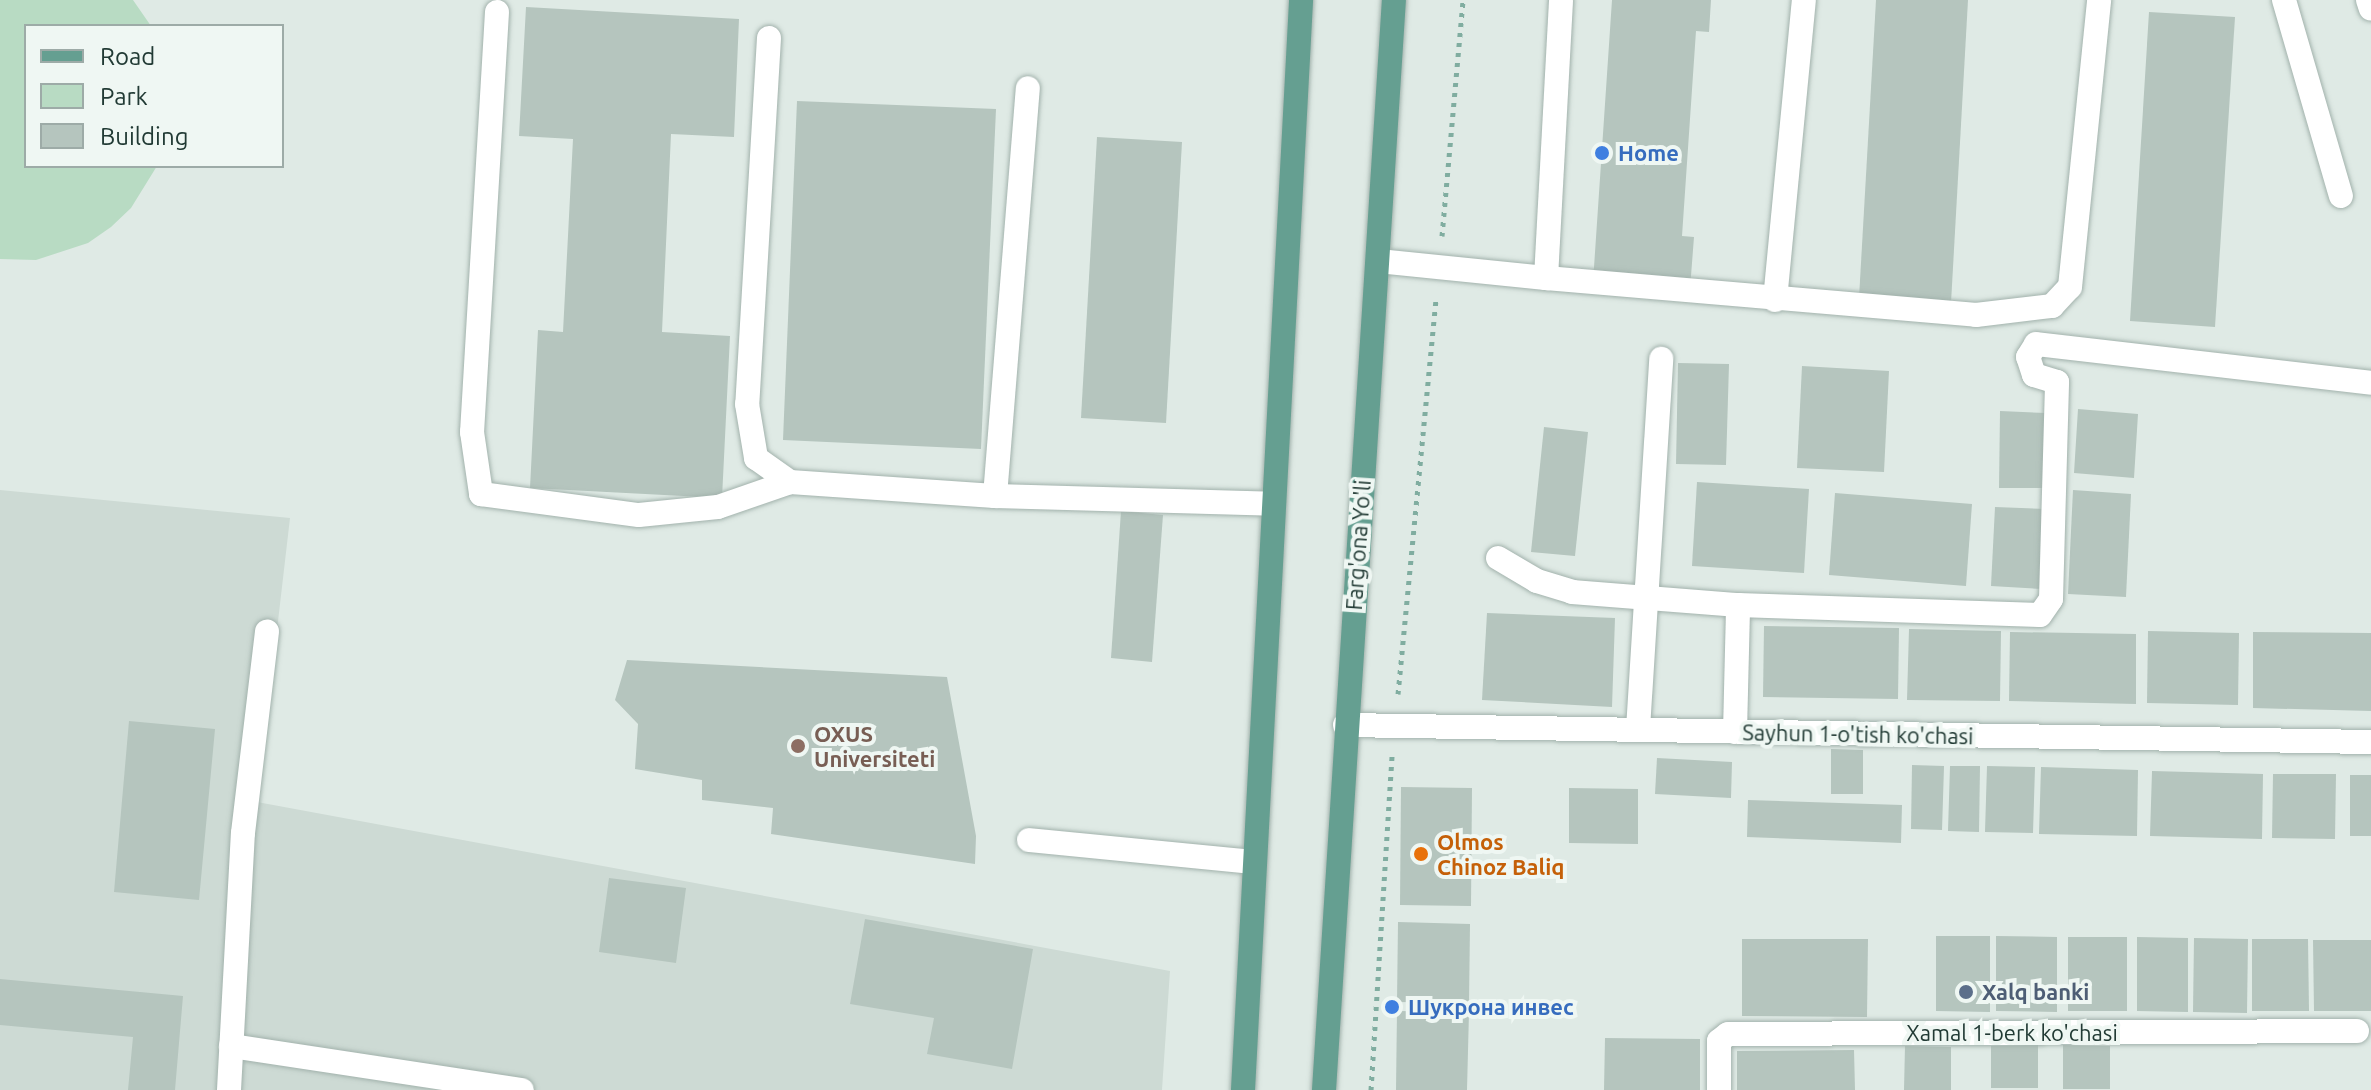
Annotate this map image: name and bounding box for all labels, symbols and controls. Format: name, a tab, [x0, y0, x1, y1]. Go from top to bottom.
legend	[24, 24, 284, 168]
text: Road	[100, 43, 155, 70]
text: Park	[100, 83, 148, 110]
text: Building	[100, 123, 188, 150]
place label: Home	[1618, 140, 1679, 166]
marker: Home	[1593, 144, 1611, 162]
street label: Farg'ona Yo'li	[1340, 479, 1376, 611]
street label: Sayhun 1-o'tish ko'chasi	[1742, 719, 1974, 749]
place label: OXUS Universiteti	[814, 720, 935, 772]
marker: OXUS Universiteti	[789, 737, 807, 755]
place label: Olmos Chinoz Baliq	[1437, 828, 1564, 880]
marker: Olmos Chinoz Baliq	[1412, 845, 1430, 863]
place label: Xalq banki	[1982, 979, 2089, 1005]
marker: Xalq banki	[1957, 983, 1975, 1001]
place label: Шукрона инвес	[1408, 994, 1574, 1020]
marker: Шукрона инвес	[1383, 998, 1401, 1016]
street label: Xamal 1-berk ko'chasi	[1906, 1020, 2118, 1046]

